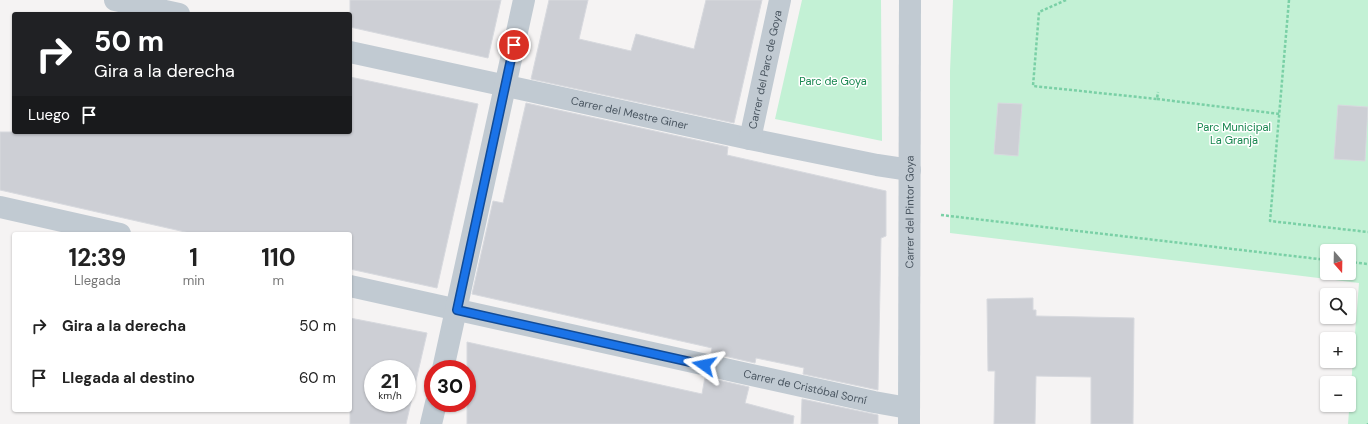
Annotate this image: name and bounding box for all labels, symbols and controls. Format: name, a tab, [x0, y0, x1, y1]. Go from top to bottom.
street label: Carrer del Parc de Goya	[745, 9, 785, 130]
text: 50 m	[94, 23, 164, 60]
icon: right	[28, 28, 80, 80]
pin	[497, 28, 531, 62]
icon: arrive	[503, 34, 525, 56]
text: Gira a la derecha	[94, 59, 235, 83]
park label: Parc de Goya	[799, 74, 867, 88]
street label: Carrer del Mestre Giner	[570, 93, 689, 132]
icon: arrive	[78, 104, 100, 126]
text: Luego	[28, 105, 70, 125]
park label: Parc Municipal La Granja	[1197, 120, 1271, 147]
street label: Carrer del Pintor Goya	[902, 156, 917, 268]
text: 12:39	[68, 242, 126, 273]
text: 1	[189, 242, 198, 273]
text: 110	[261, 242, 296, 273]
north arrow	[1320, 244, 1356, 280]
map controls	[1320, 244, 1356, 412]
text: Llegada	[74, 272, 121, 289]
text: min	[183, 272, 205, 289]
text: m	[273, 272, 284, 289]
button: search	[1320, 288, 1356, 324]
icon: right	[28, 315, 50, 337]
text: Gira a la derecha	[62, 316, 186, 336]
text: 50 m	[299, 316, 336, 336]
button: +	[1320, 332, 1356, 368]
position arrow	[683, 344, 725, 386]
speed limit sign: 30	[424, 360, 476, 412]
street label: Carrer de Cristóbal Sorní	[742, 366, 868, 407]
icon: arrive	[28, 367, 50, 389]
text: Llegada al destino	[62, 368, 195, 388]
text: 60 m	[299, 368, 336, 388]
text: 21	[381, 368, 399, 394]
button: −	[1320, 376, 1356, 412]
text: km/h	[378, 389, 402, 402]

